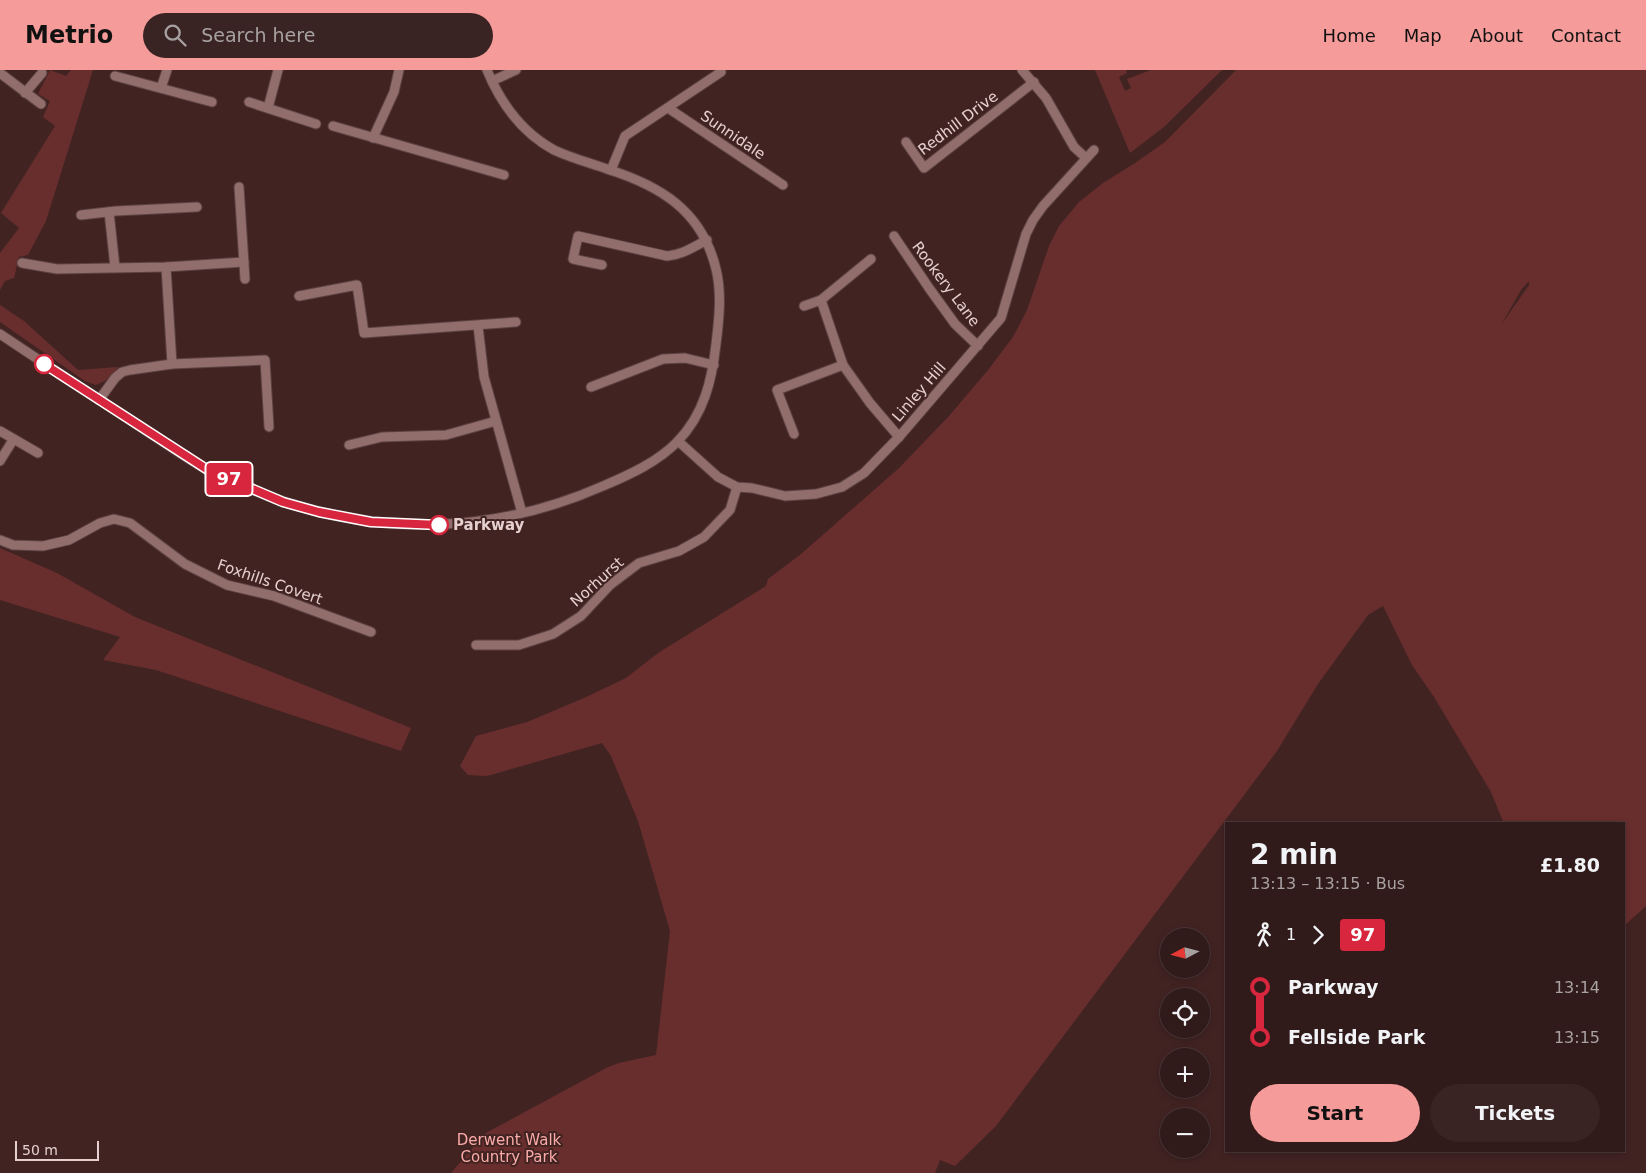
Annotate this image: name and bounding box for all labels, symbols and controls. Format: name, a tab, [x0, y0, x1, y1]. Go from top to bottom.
search box	[143, 13, 493, 58]
text: Metrio	[25, 21, 113, 49]
icon: search	[161, 21, 189, 49]
text: Search here	[201, 24, 315, 46]
text: Home	[1323, 25, 1376, 46]
text: Map	[1404, 25, 1442, 46]
text: About	[1470, 25, 1523, 46]
text: Contact	[1551, 25, 1621, 46]
street label: Redhill Drive	[915, 87, 1001, 159]
street label: Sunnidale	[697, 107, 769, 163]
street label: Rookery Lane	[908, 238, 984, 330]
unlabelled marker	[34, 354, 54, 374]
street label: Linley Hill	[888, 359, 950, 425]
line badge: 97	[206, 463, 252, 495]
text: 97	[216, 468, 242, 489]
marker: Parkway	[429, 515, 449, 535]
place label: Parkway	[453, 516, 525, 534]
street label: Norhurst	[567, 553, 627, 610]
street label: Foxhills Covert	[215, 556, 325, 608]
text: 2 min	[1250, 838, 1338, 871]
text: £1.80	[1540, 854, 1600, 876]
text: 13:13 – 13:15 · Bus	[1250, 874, 1405, 893]
icon: walk	[1250, 921, 1278, 949]
icon: forward	[1304, 921, 1332, 949]
text: 97	[1350, 924, 1375, 945]
text: 1	[1286, 925, 1296, 944]
north arrow	[1160, 928, 1210, 978]
map controls	[1160, 928, 1210, 1158]
text: Parkway	[1288, 976, 1378, 998]
text: 13:14	[1554, 978, 1600, 997]
button: locate	[1160, 988, 1210, 1038]
text: Fellside Park	[1288, 1026, 1425, 1048]
text: 13:15	[1554, 1028, 1600, 1047]
button: +	[1160, 1048, 1210, 1098]
button: Start	[1250, 1084, 1420, 1142]
button: Tickets	[1430, 1084, 1600, 1142]
button: −	[1160, 1108, 1210, 1158]
park label: Derwent Walk Country Park	[457, 1131, 562, 1166]
scale bar	[15, 1138, 99, 1161]
text: 50 m	[22, 1142, 58, 1158]

